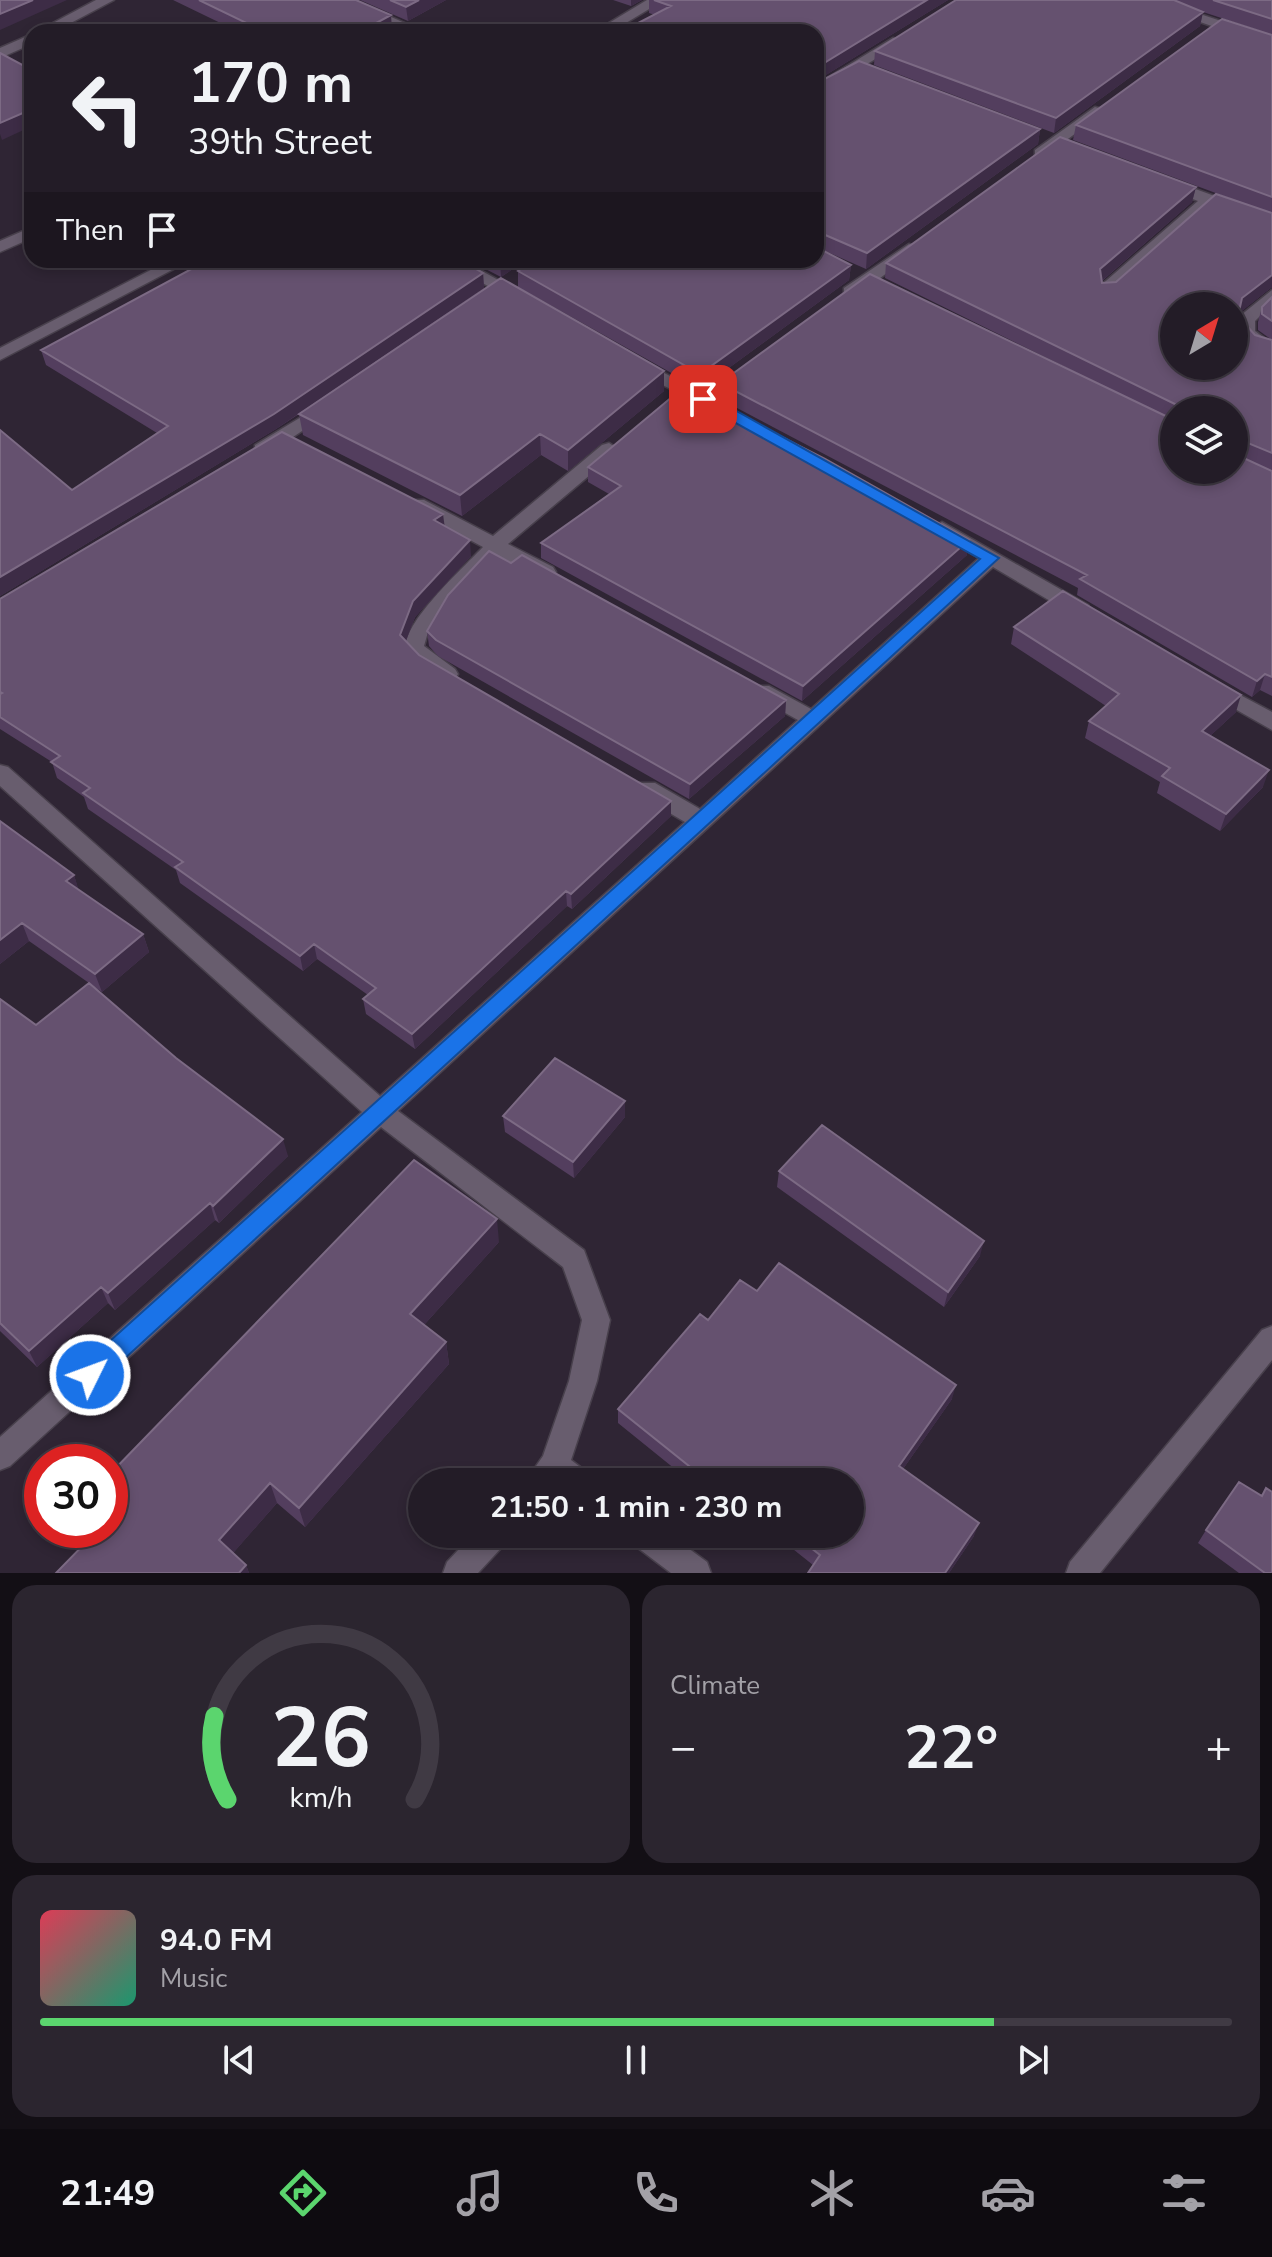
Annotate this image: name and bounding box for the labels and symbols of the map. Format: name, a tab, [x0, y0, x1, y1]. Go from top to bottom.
north arrow	[1160, 292, 1248, 380]
pin	[669, 365, 737, 433]
position arrow	[48, 1333, 132, 1417]
speed limit sign: 30	[24, 1444, 128, 1548]

